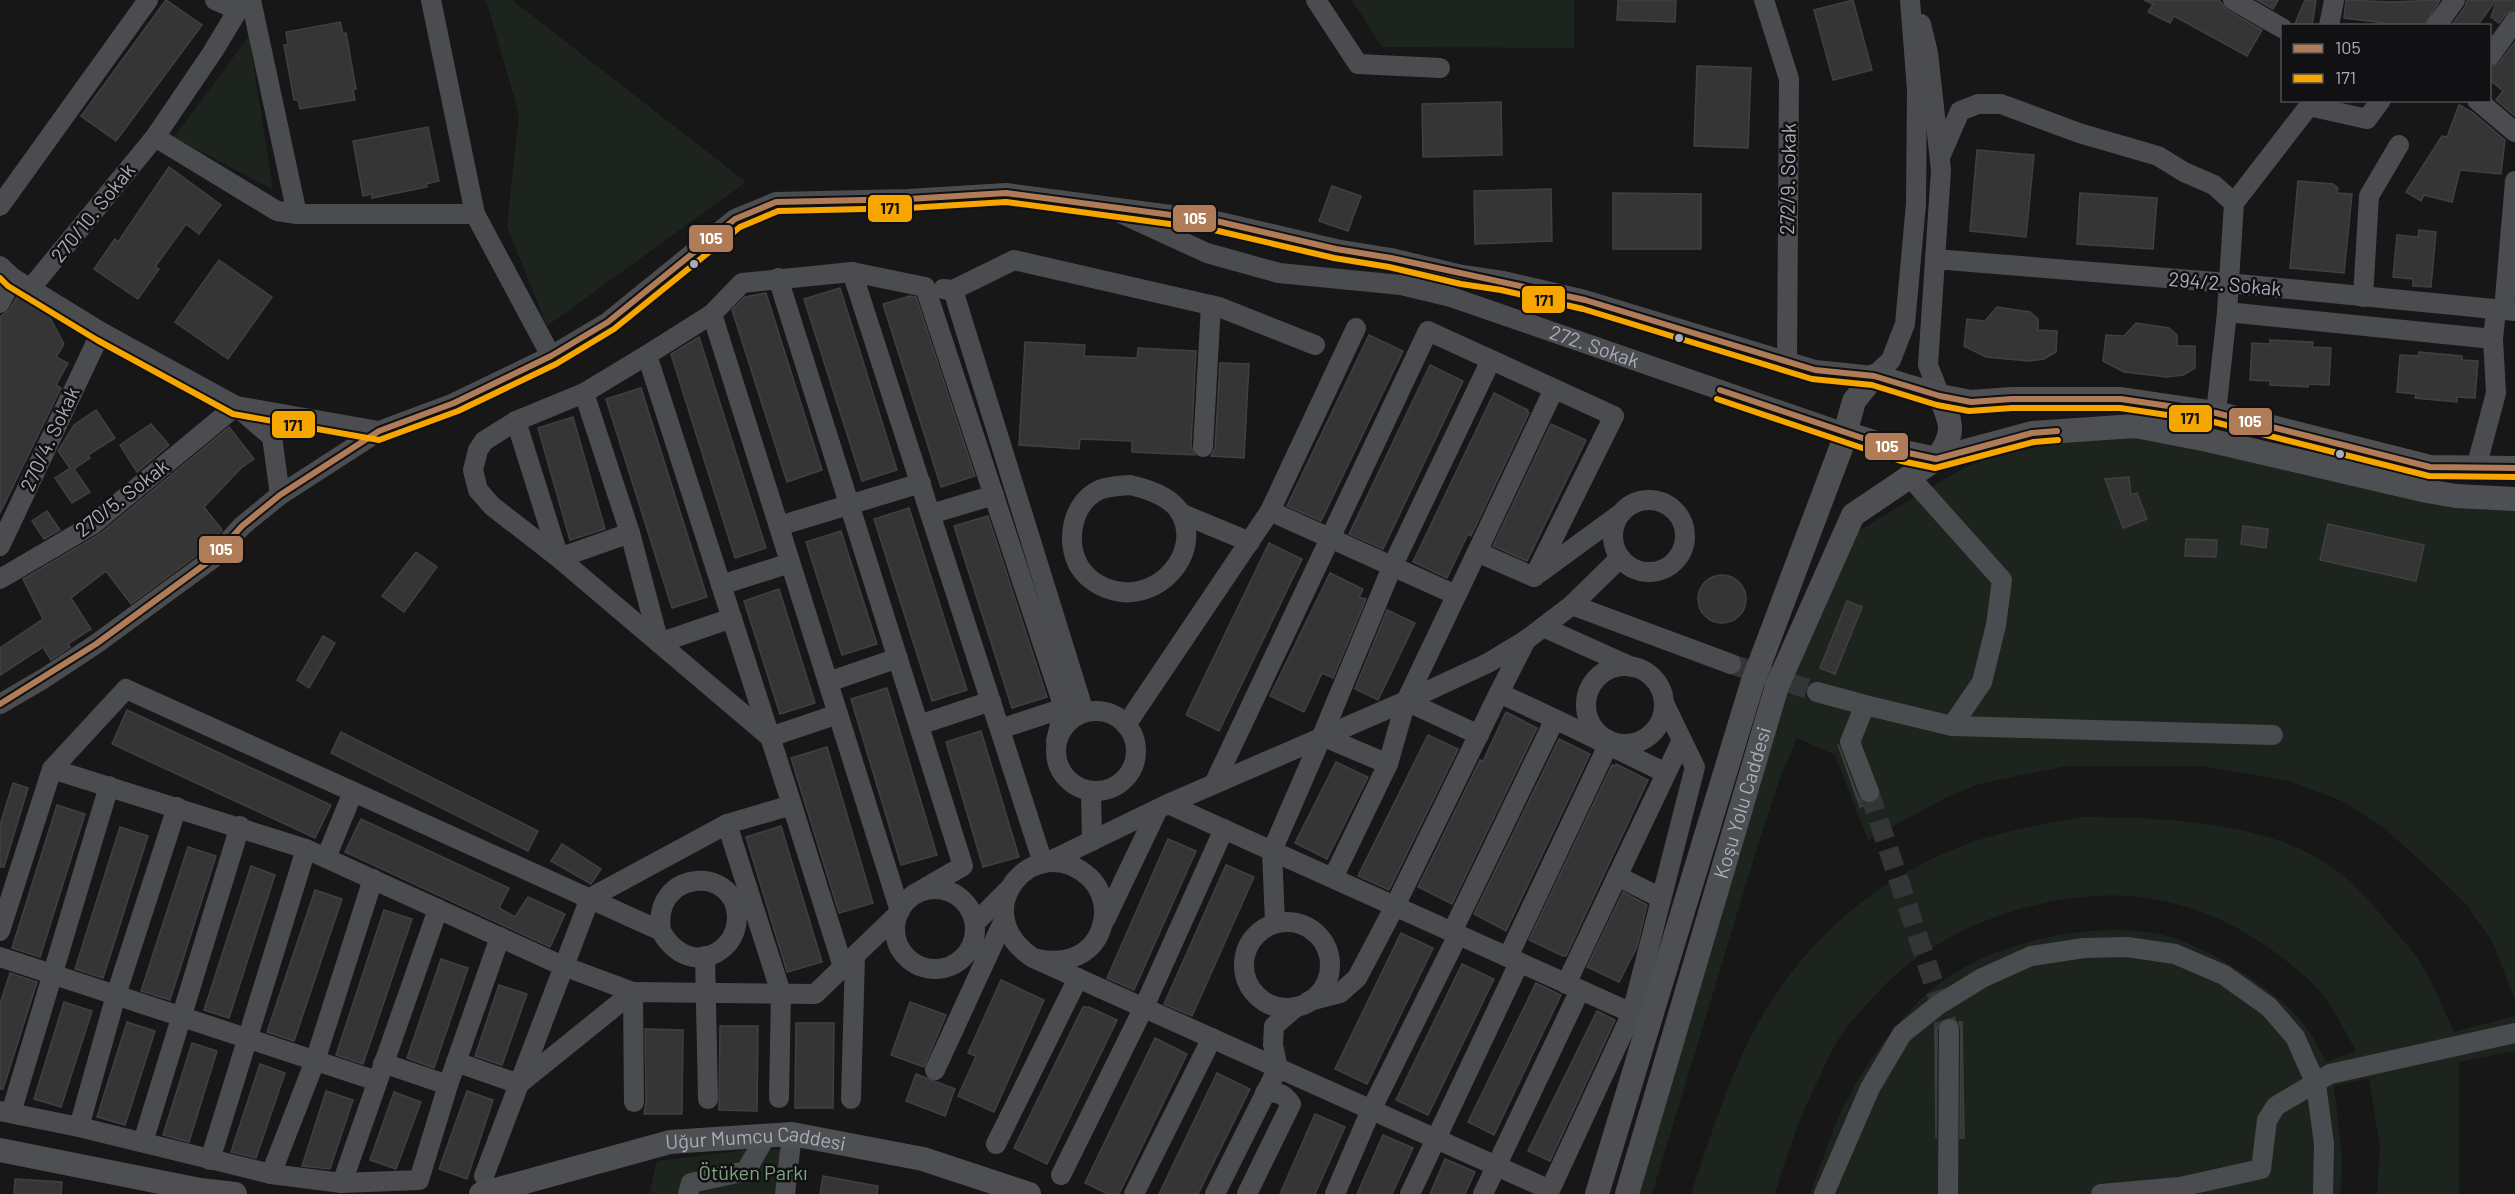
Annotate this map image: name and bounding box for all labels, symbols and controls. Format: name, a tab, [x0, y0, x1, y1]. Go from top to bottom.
legend	[2281, 24, 2491, 102]
text: 105	[2335, 36, 2361, 58]
text: 171	[2335, 66, 2356, 88]
street label: 272/9. Sokak	[1774, 123, 1800, 235]
street label: 270/10. Sokak	[45, 158, 139, 267]
line badge: 171	[867, 194, 913, 223]
text: 171	[880, 198, 900, 217]
line badge: 105	[1172, 204, 1217, 233]
text: 105	[1183, 208, 1207, 227]
line badge: 105	[688, 224, 734, 253]
text: 105	[699, 228, 723, 247]
unlabelled marker	[688, 258, 700, 270]
street label: 294/2. Sokak	[2168, 266, 2282, 300]
line badge: 171	[1521, 285, 1566, 314]
text: 171	[1534, 290, 1554, 309]
street label: 272. Sokak	[1547, 319, 1643, 372]
unlabelled marker	[1673, 332, 1685, 344]
street label: 270/4. Sokak	[14, 382, 84, 495]
line badge: 171	[2168, 404, 2213, 433]
line badge: 105	[2228, 407, 2273, 436]
text: 171	[2180, 408, 2200, 427]
line badge: 171	[271, 410, 316, 439]
text: 105	[2238, 411, 2262, 430]
text: 171	[283, 415, 303, 434]
line badge: 105	[1864, 432, 1909, 461]
text: 105	[1875, 436, 1899, 455]
unlabelled marker	[2334, 448, 2346, 460]
street label: 270/5. Sokak	[70, 453, 173, 541]
line badge: 105	[198, 535, 244, 564]
text: 105	[209, 539, 233, 558]
street label: Koşu Yolu Caddesi	[1708, 724, 1775, 881]
street label: Uğur Mumcu Caddesi	[664, 1121, 848, 1155]
park label: Ötüken Parkı	[698, 1160, 808, 1184]

